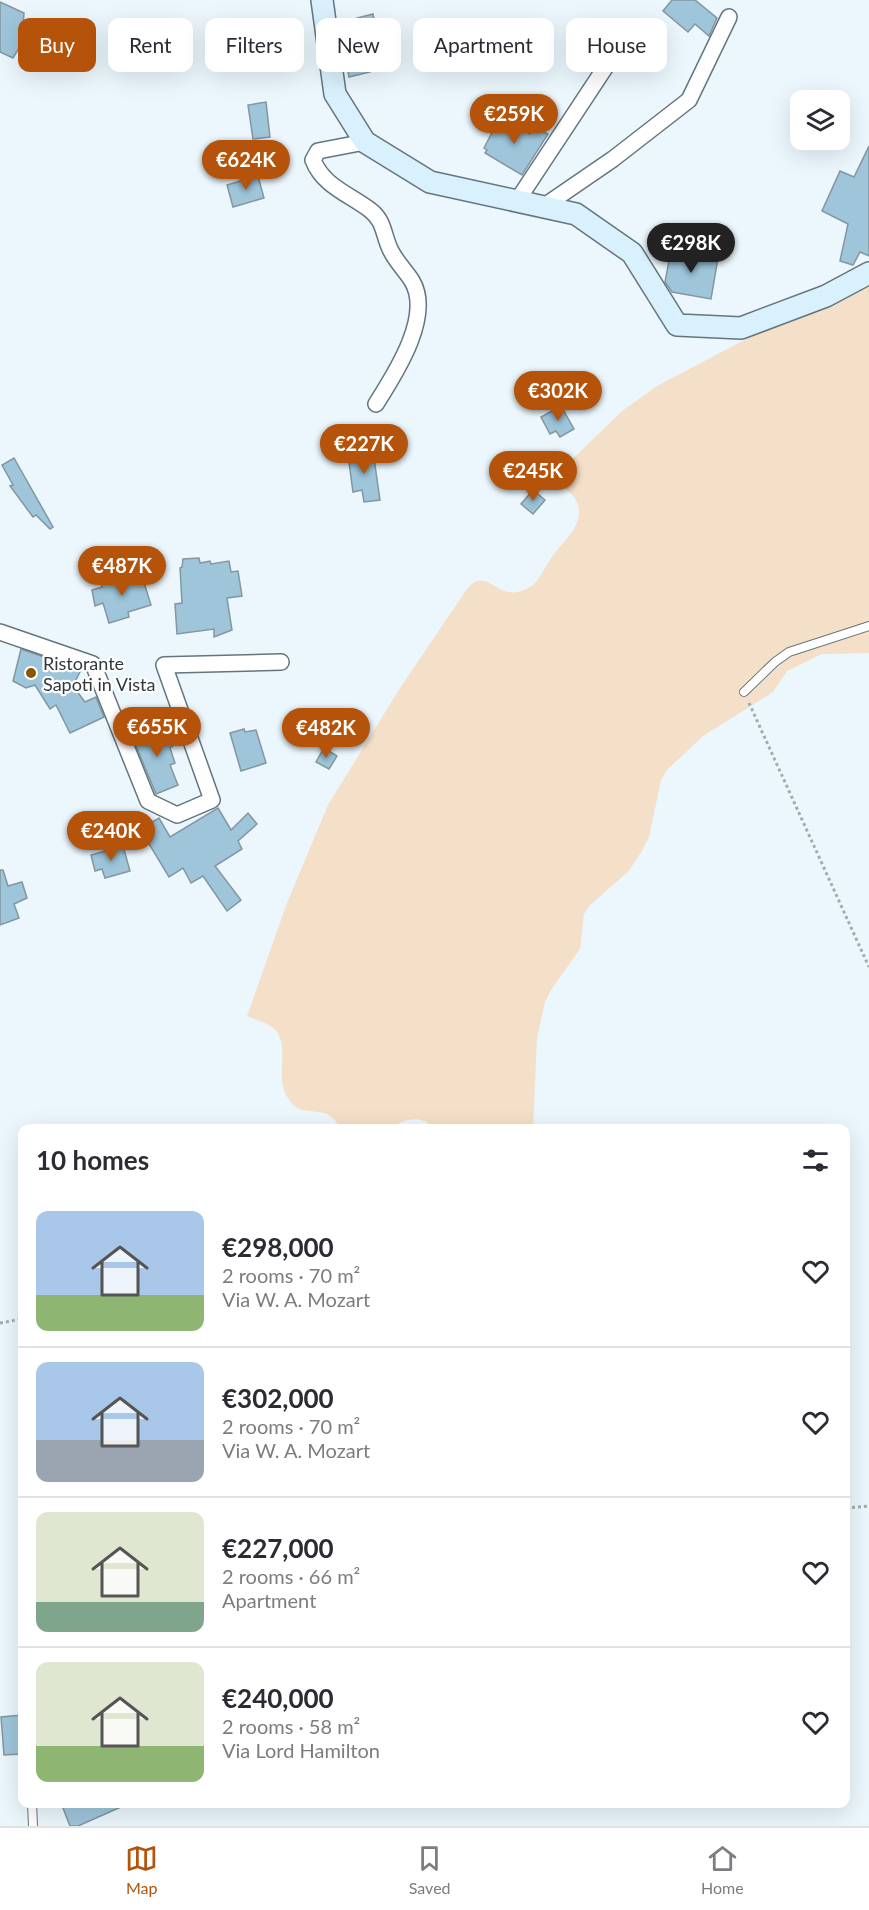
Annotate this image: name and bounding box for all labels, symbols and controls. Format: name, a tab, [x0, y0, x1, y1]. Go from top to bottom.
chip: Buy	[18, 18, 96, 72]
chip: Rent	[108, 18, 193, 72]
chip: Filters	[205, 18, 304, 72]
chip: New	[316, 18, 401, 72]
chip: Apartment	[413, 18, 554, 72]
chip: House	[566, 18, 667, 72]
map controls	[790, 90, 850, 150]
button: layers	[790, 90, 850, 150]
pin: €259K	[472, 94, 556, 145]
text: €259K	[484, 101, 544, 125]
pin: €624K	[204, 140, 288, 191]
text: €624K	[216, 147, 276, 171]
pin: €298K	[649, 223, 733, 274]
text: €298K	[661, 230, 721, 254]
pin: €302K	[516, 371, 600, 422]
text: €302K	[528, 378, 588, 402]
pin: €227K	[322, 424, 406, 475]
text: €227K	[334, 431, 394, 455]
pin: €245K	[491, 451, 575, 502]
text: €245K	[503, 458, 563, 482]
pin: €487K	[80, 546, 164, 597]
text: €487K	[92, 553, 152, 577]
place label: Ristorante Sapoti in Vista	[43, 652, 155, 695]
marker: Ristorante Sapoti in Vista	[24, 666, 38, 680]
pin: €655K	[115, 707, 199, 758]
pin: €482K	[284, 708, 368, 759]
text: €655K	[127, 714, 187, 738]
text: €482K	[296, 715, 356, 739]
pin: €240K	[69, 811, 153, 862]
text: €240K	[81, 818, 141, 842]
text: 10 homes	[36, 1144, 149, 1176]
icon: filters	[799, 1144, 832, 1177]
text: €298,000	[222, 1231, 334, 1263]
icon: home	[84, 1235, 156, 1307]
icon: heart	[799, 1255, 832, 1288]
text: 2 rooms · 70 m²	[222, 1263, 360, 1287]
text: Via W. A. Mozart	[222, 1287, 370, 1311]
text: €302,000	[222, 1382, 334, 1414]
icon: home	[84, 1386, 156, 1458]
icon: heart	[799, 1406, 832, 1439]
text: 2 rooms · 70 m²	[222, 1414, 360, 1438]
text: Via W. A. Mozart	[222, 1438, 370, 1462]
text: €227,000	[222, 1532, 334, 1564]
icon: home	[84, 1536, 156, 1608]
icon: heart	[799, 1556, 832, 1589]
text: 2 rooms · 66 m²	[222, 1564, 360, 1588]
text: Apartment	[222, 1588, 316, 1612]
text: €240,000	[222, 1682, 334, 1714]
icon: home	[84, 1686, 156, 1758]
icon: heart	[799, 1706, 832, 1739]
text: 2 rooms · 58 m²	[222, 1714, 360, 1738]
text: Via Lord Hamilton	[222, 1738, 380, 1762]
tab: Map	[125, 1842, 158, 1897]
tab: Saved	[409, 1842, 451, 1897]
tab: Home	[701, 1842, 744, 1897]

